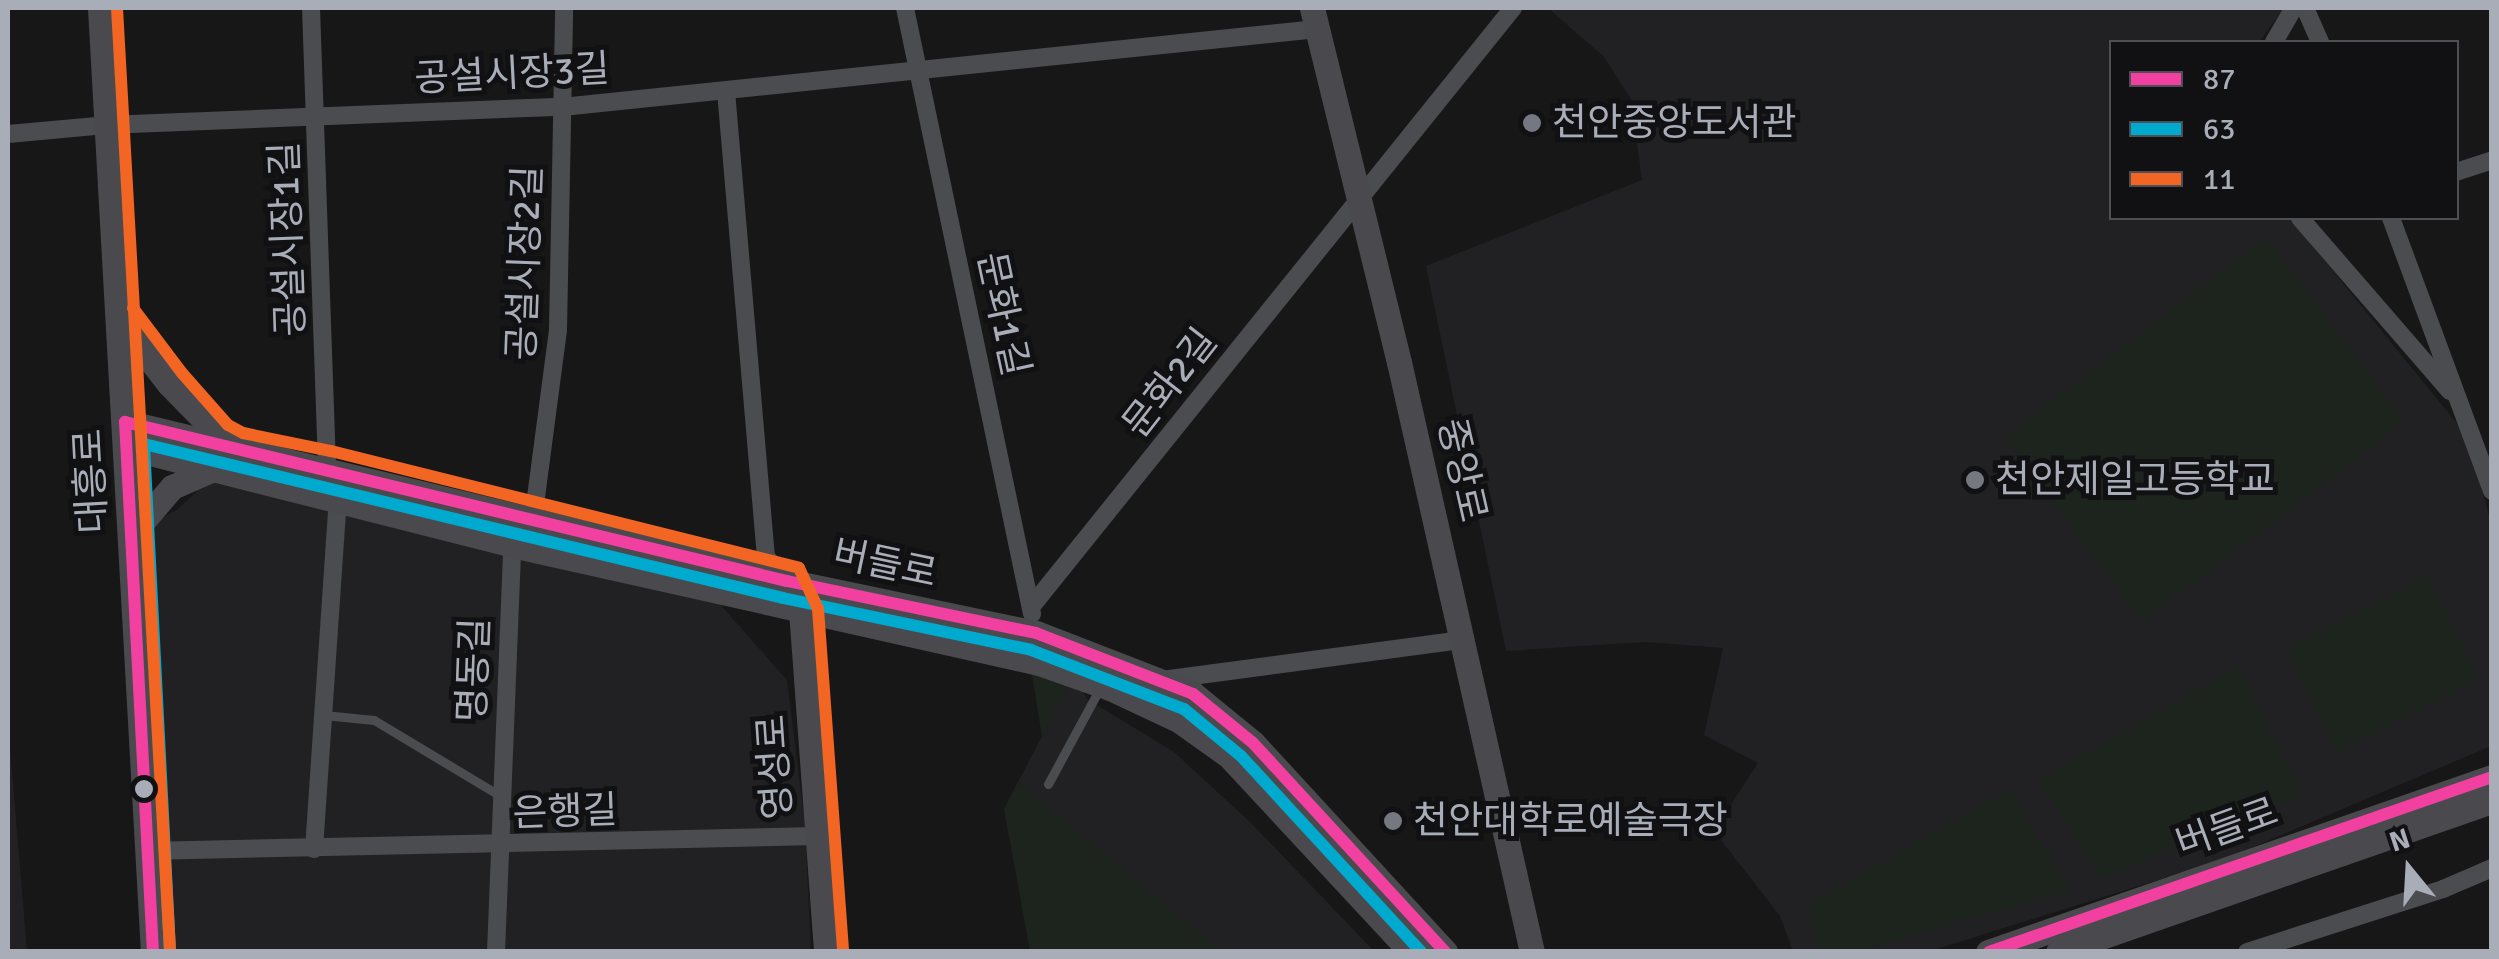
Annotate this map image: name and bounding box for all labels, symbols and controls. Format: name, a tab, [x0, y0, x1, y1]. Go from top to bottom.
legend	[2109, 40, 2459, 220]
street label: 공설시장3길	[413, 46, 611, 102]
text: 87	[2203, 61, 2235, 98]
place label: 천안중앙도서관	[1552, 100, 1797, 146]
text: 63	[2203, 111, 2235, 148]
marker: 천안중앙도서관	[1521, 112, 1543, 134]
street label: 공설시장1길	[262, 141, 314, 337]
text: 11	[2203, 161, 2235, 198]
street label: 공설시장2길	[499, 165, 551, 361]
street label: 문화1길	[968, 248, 1038, 380]
street label: 문화2길	[1113, 320, 1227, 446]
street label: 중앙로	[1428, 414, 1496, 526]
street label: 대흥로	[65, 427, 117, 535]
place label: 천안제일고등학교	[1995, 457, 2275, 503]
marker: 천안제일고등학교	[1964, 469, 1986, 491]
street label: 버들로	[829, 531, 941, 597]
street label: 명동길	[449, 617, 499, 723]
street label: 영성로	[749, 713, 801, 821]
unlabelled marker	[134, 779, 154, 799]
street label: 은행길	[512, 787, 618, 837]
street label: 버들로	[2170, 789, 2284, 867]
place label: 천안대학로예술극장	[1413, 798, 1728, 844]
marker: 천안대학로예술극장	[1382, 810, 1404, 832]
north arrow	[2359, 819, 2459, 919]
text: N	[2385, 821, 2414, 860]

